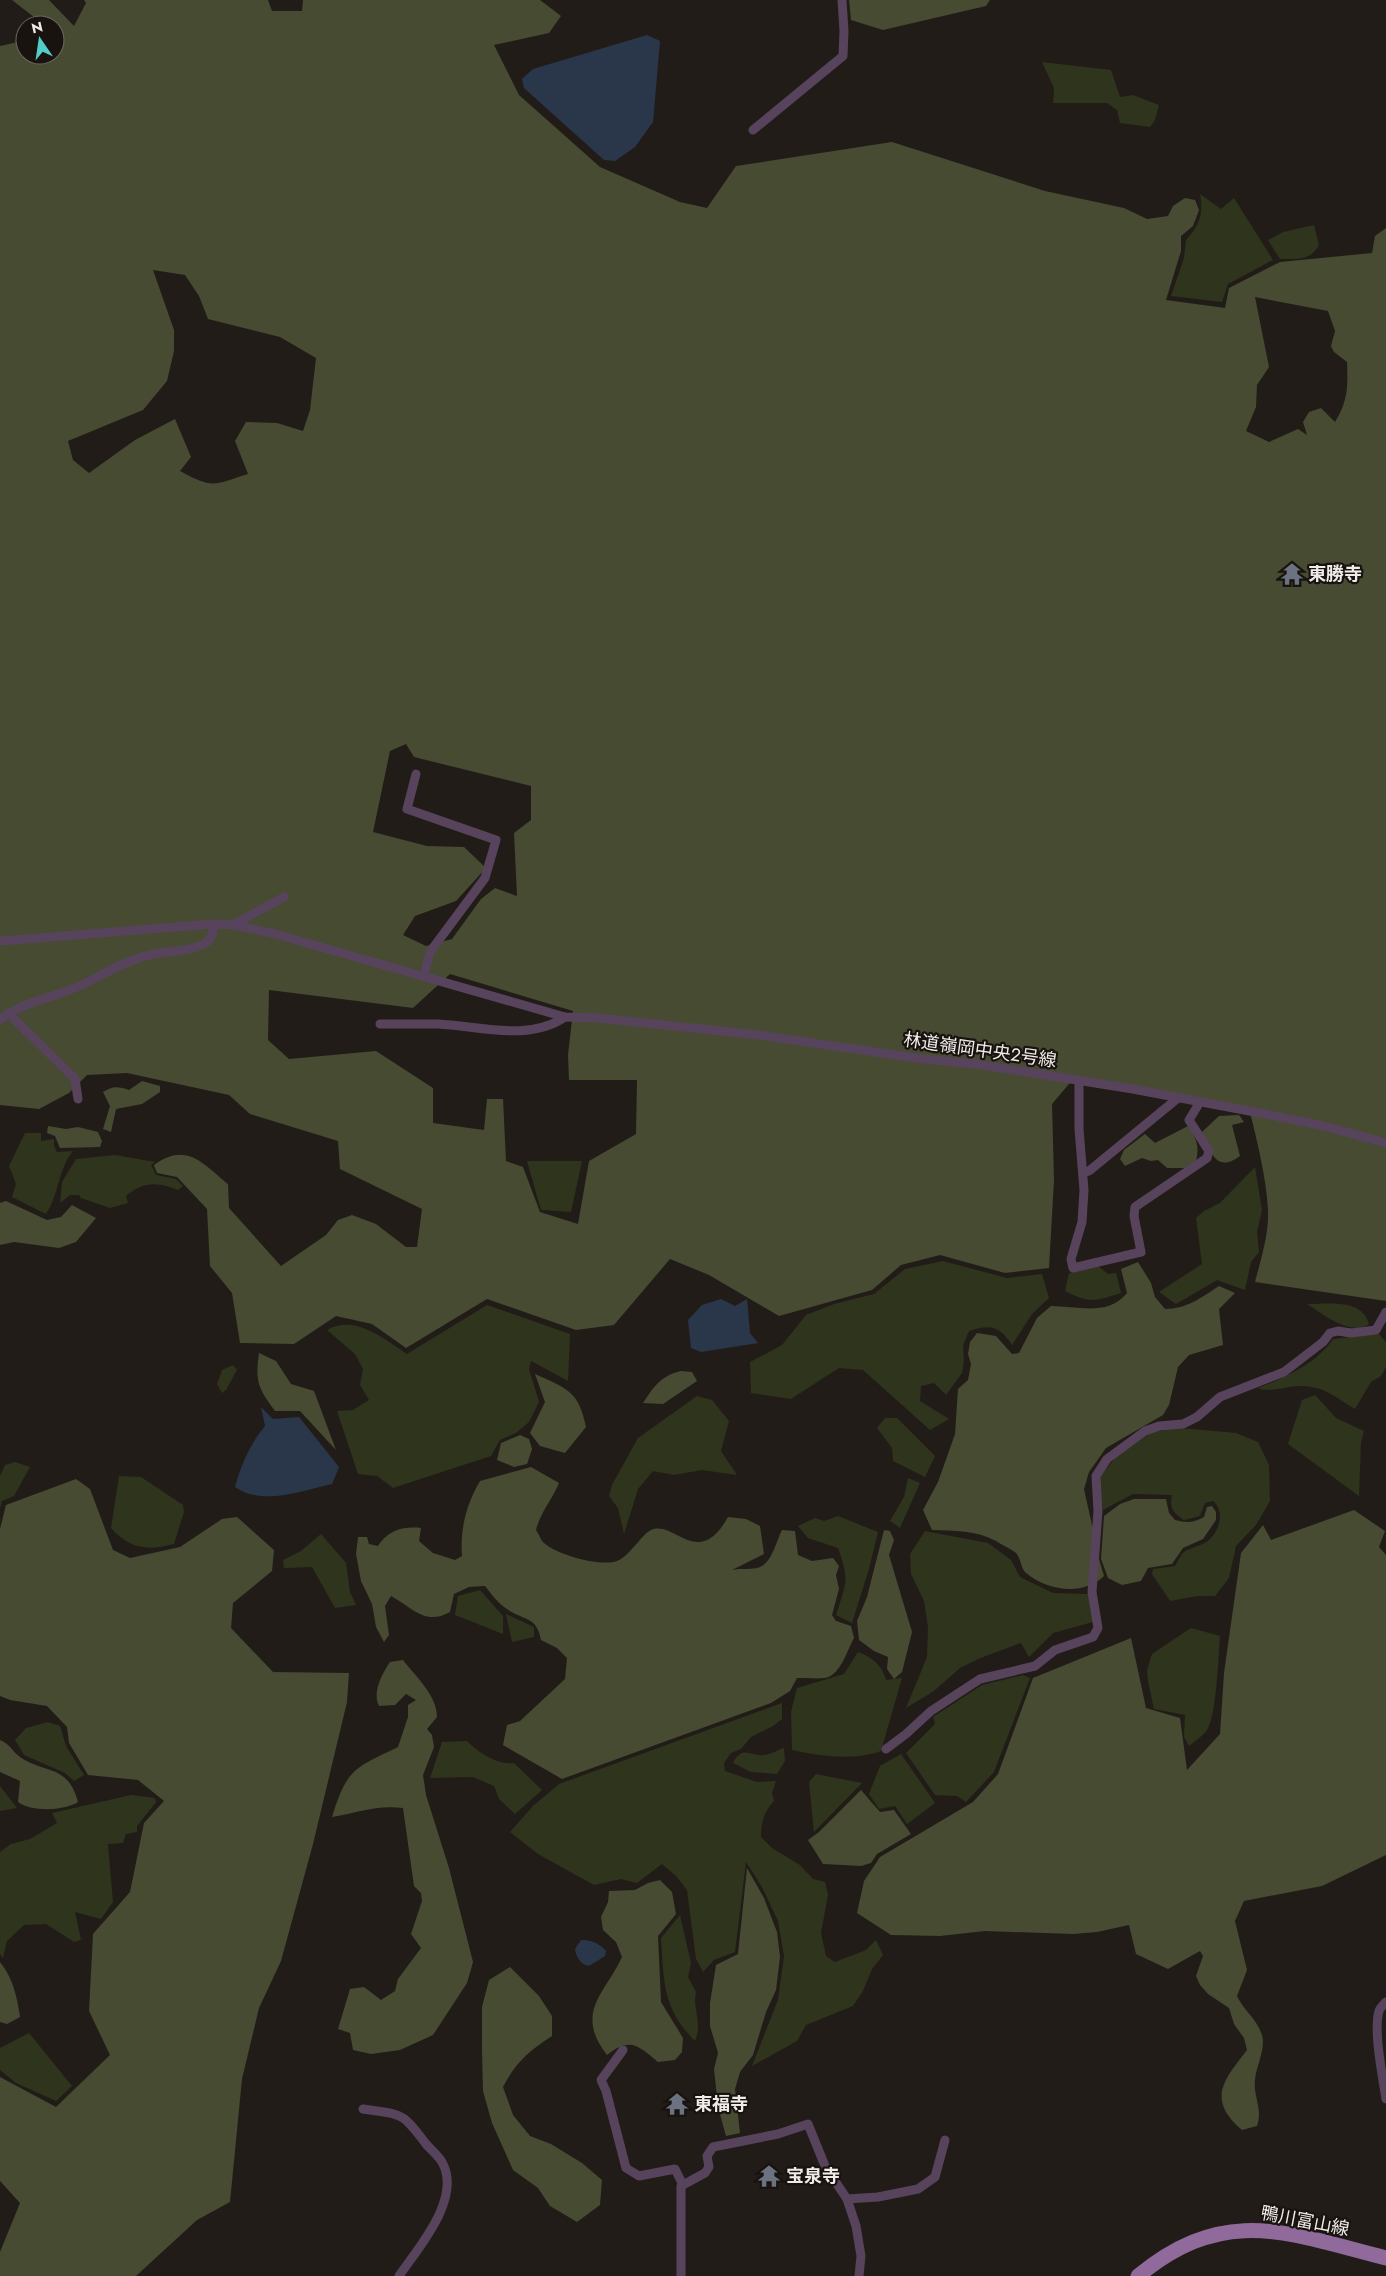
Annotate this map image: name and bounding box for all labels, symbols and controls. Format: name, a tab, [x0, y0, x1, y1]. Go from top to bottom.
north arrow	[15, 15, 65, 65]
text: N	[29, 16, 45, 38]
temple icon: 東勝寺	[1279, 561, 1305, 587]
place label: 東勝寺	[1308, 561, 1362, 587]
street label: 林道嶺岡中央2号線	[902, 1026, 1058, 1074]
temple icon: 東福寺	[664, 2091, 690, 2117]
place label: 東福寺	[694, 2091, 748, 2117]
temple icon: 宝泉寺	[756, 2163, 782, 2189]
place label: 宝泉寺	[786, 2163, 840, 2189]
street label: 鴨川富山線	[1258, 2200, 1352, 2242]

